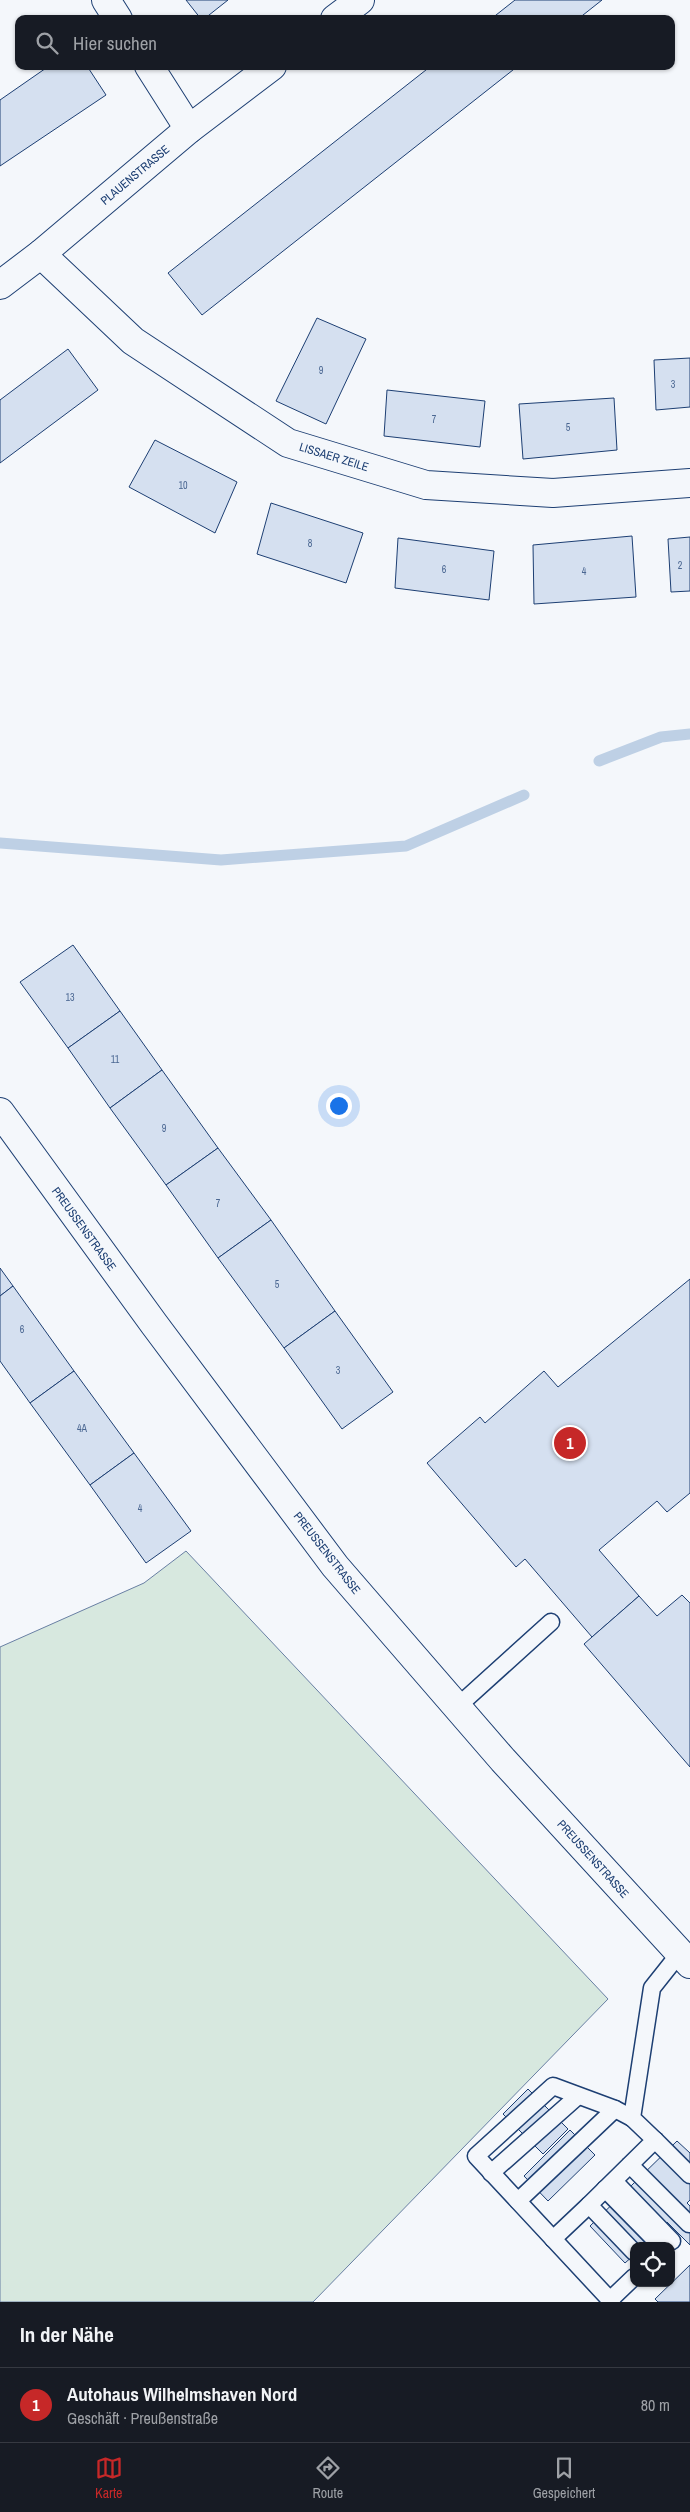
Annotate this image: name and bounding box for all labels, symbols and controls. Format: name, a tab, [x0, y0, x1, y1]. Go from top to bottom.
search box	[15, 15, 675, 70]
icon: search	[33, 29, 61, 57]
text: Hier suchen	[73, 30, 157, 56]
street label: PLAUENSTRASSE	[97, 141, 173, 209]
house number: 9	[319, 364, 324, 377]
house number: 3	[671, 378, 676, 391]
house number: 7	[432, 413, 437, 426]
house number: 5	[566, 421, 571, 434]
street label: LISSAER ZEILE	[297, 439, 371, 475]
house number: 10	[178, 479, 188, 492]
house number: 8	[308, 537, 313, 550]
house number: 2	[678, 559, 683, 572]
house number: 6	[442, 563, 447, 576]
house number: 4	[582, 565, 587, 578]
house number: 13	[65, 991, 75, 1004]
house number: 11	[111, 1053, 120, 1066]
your location	[326, 1093, 352, 1119]
house number: 9	[162, 1122, 167, 1135]
street label: PREUSSENSTRASSE	[48, 1184, 120, 1274]
house number: 7	[216, 1197, 221, 1210]
house number: 5	[275, 1278, 280, 1291]
house number: 6	[20, 1323, 25, 1336]
house number: 3	[336, 1364, 341, 1377]
house number: 4A	[77, 1422, 88, 1435]
pin: 1	[554, 1424, 586, 1462]
house number: 4	[138, 1502, 143, 1515]
street label: PREUSSENSTRASSE	[290, 1509, 364, 1597]
street label: PREUSSENSTRASSE	[554, 1816, 632, 1902]
map controls	[630, 2242, 675, 2287]
button: locate	[630, 2242, 675, 2287]
text: In der Nähe	[20, 2320, 114, 2349]
text: Autohaus Wilhelmshaven Nord	[67, 2381, 297, 2407]
text: 1	[32, 2394, 40, 2416]
text: 80 m	[641, 2394, 670, 2416]
text: Geschäft · Preußenstraße	[67, 2407, 218, 2429]
tab: Karte	[95, 2454, 123, 2502]
tab: Route	[312, 2454, 343, 2502]
tab: Gespeichert	[533, 2454, 595, 2502]

